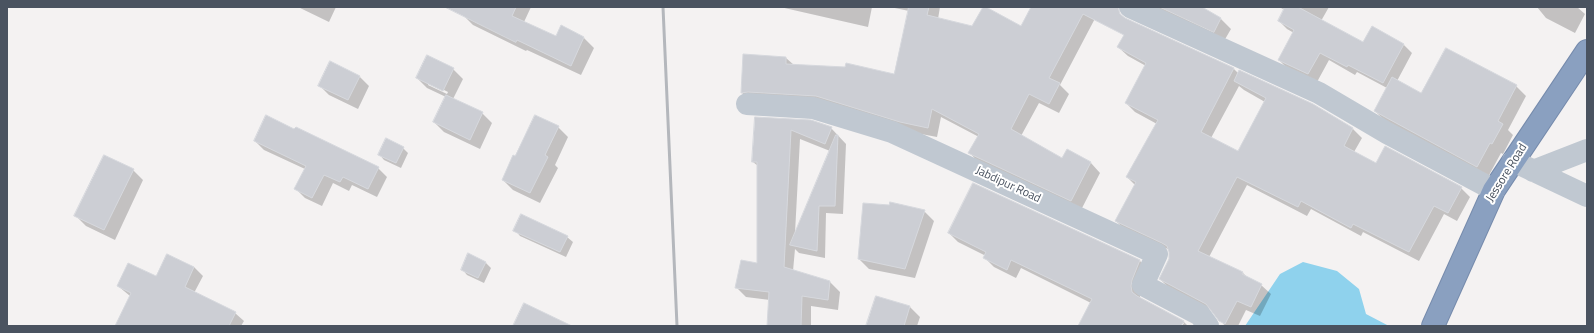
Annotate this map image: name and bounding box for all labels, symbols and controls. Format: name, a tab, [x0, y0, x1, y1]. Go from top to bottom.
street label: Jessore Road	[1483, 141, 1531, 205]
street label: Jabdipur Road	[973, 164, 1043, 206]

